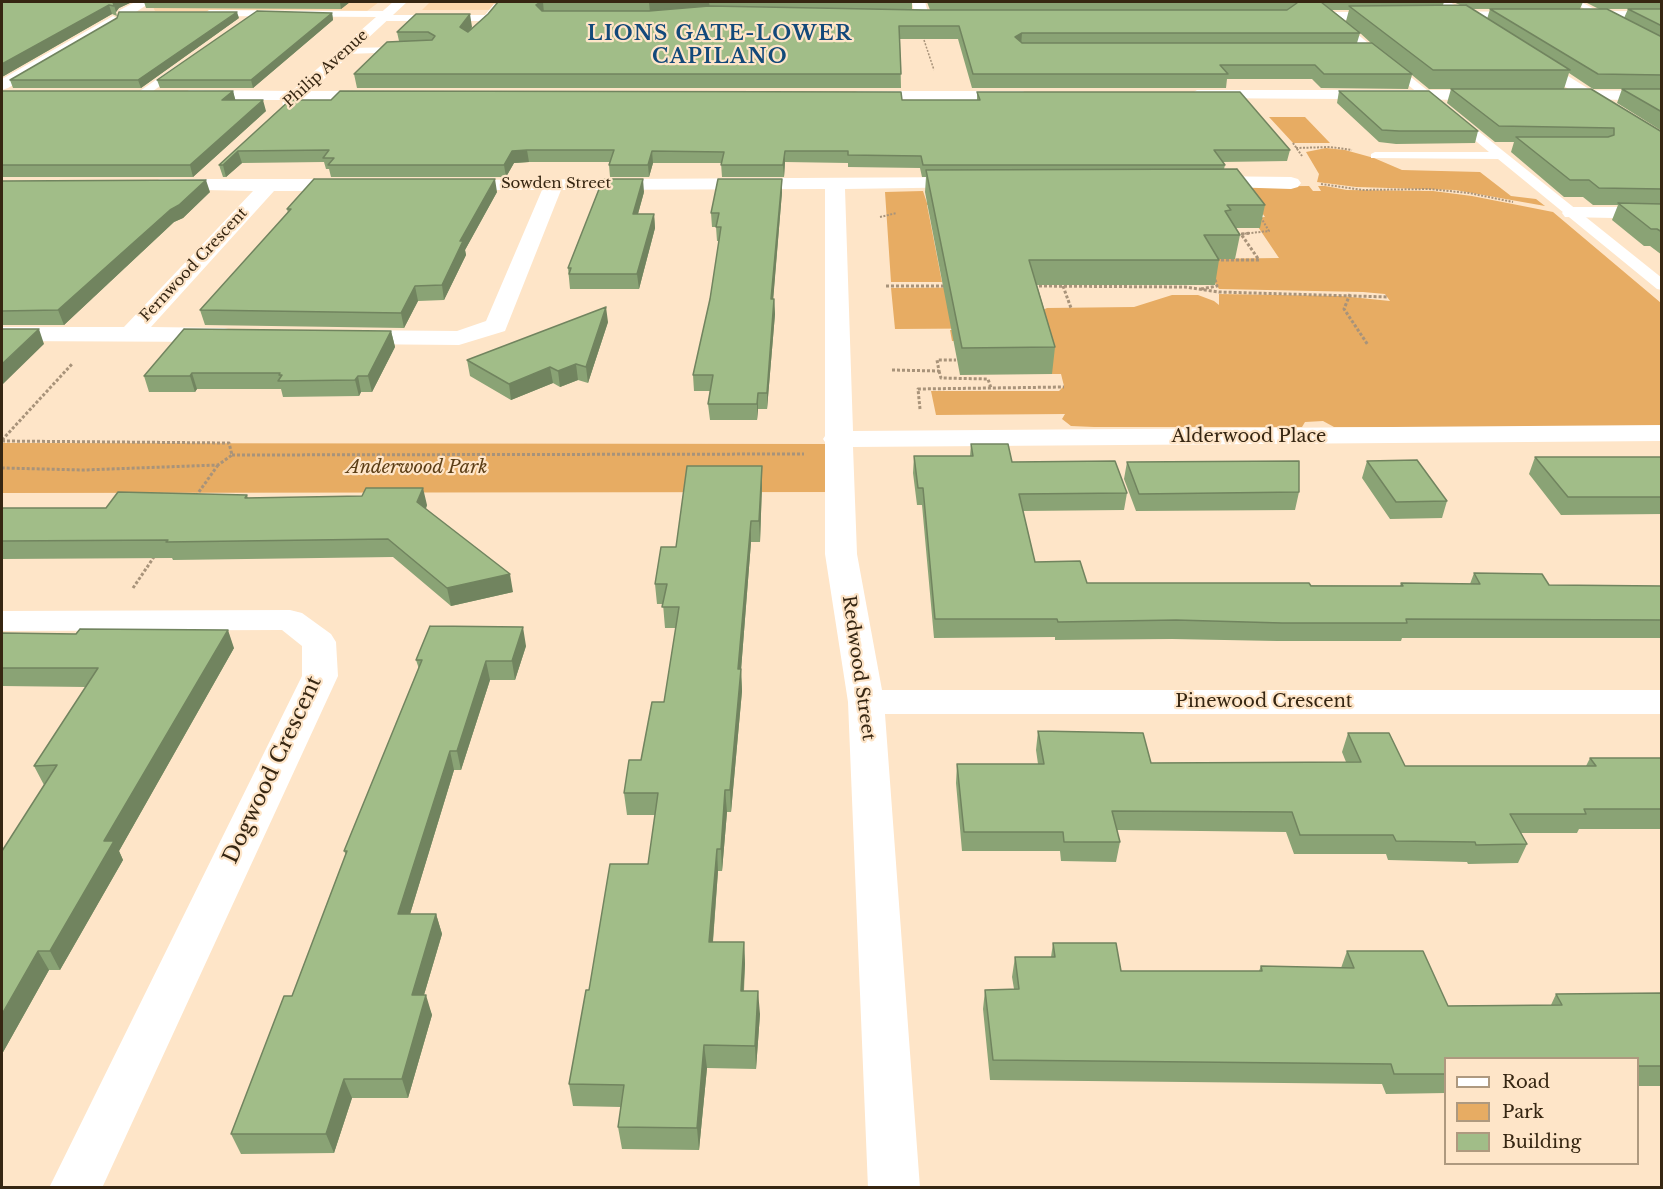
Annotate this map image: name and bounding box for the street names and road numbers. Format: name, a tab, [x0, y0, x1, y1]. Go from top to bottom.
street label: Philip Avenue	[280, 26, 372, 112]
street label: Sowden Street	[501, 175, 611, 193]
street label: Fernwood Crescent	[137, 204, 251, 326]
street label: Alderwood Place	[1172, 426, 1326, 448]
street label: Redwood Street	[837, 594, 879, 742]
street label: Dogwood Crescent	[218, 672, 328, 868]
street label: Pinewood Crescent	[1175, 691, 1353, 713]

